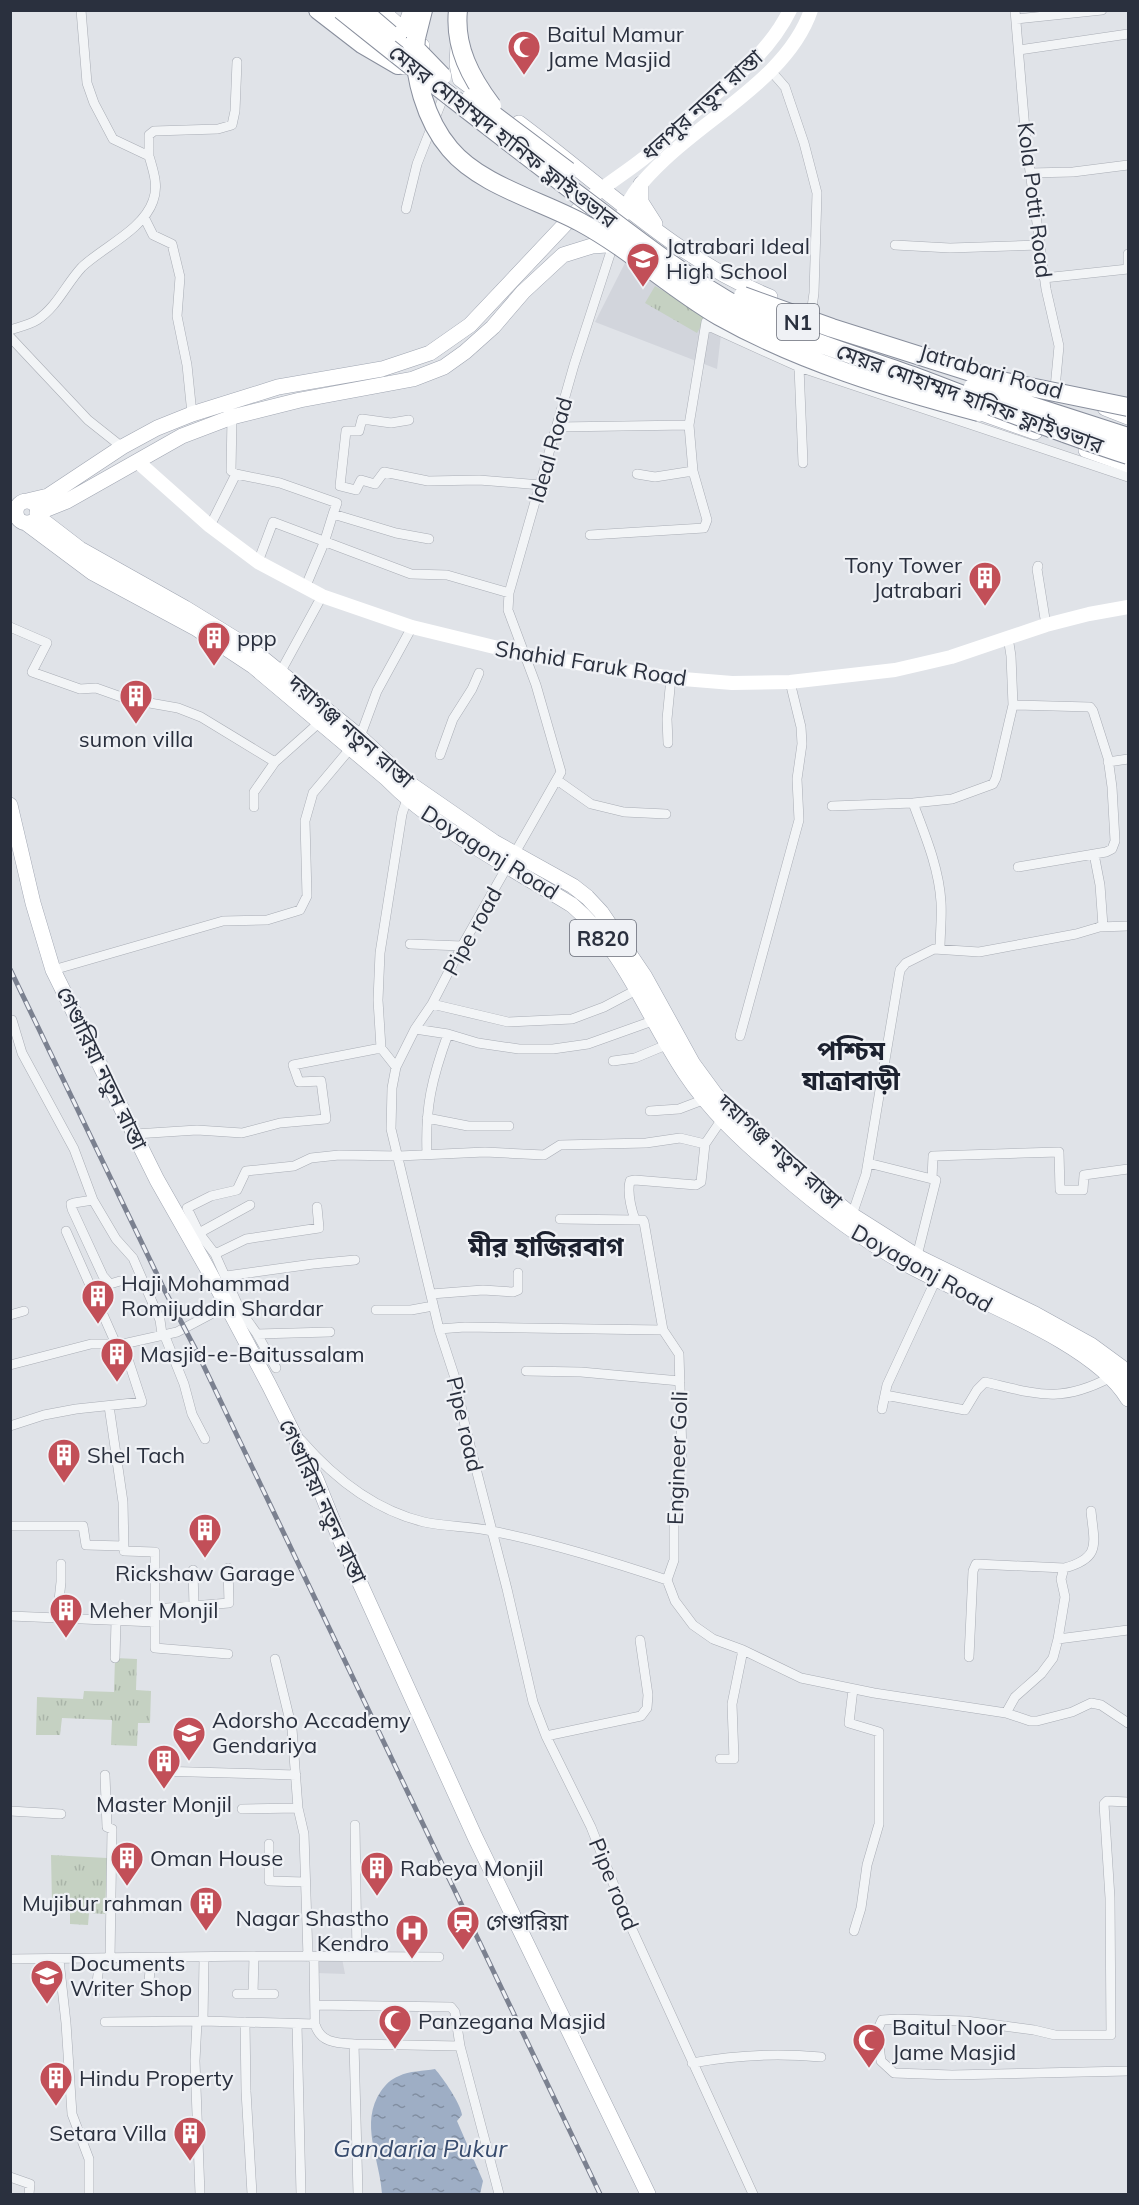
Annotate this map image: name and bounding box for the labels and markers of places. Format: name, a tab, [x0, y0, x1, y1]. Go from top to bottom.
place label: Baitul Mamur Jame Masjid	[547, 20, 684, 73]
mosque icon: Baitul Mamur Jame Masjid	[506, 29, 542, 76]
place label: Jatrabari Ideal High School	[666, 232, 810, 285]
school or university icon: Jatrabari Ideal High School	[625, 241, 661, 288]
place label: Tony Tower Jatrabari	[845, 551, 962, 604]
building icon: Tony Tower Jatrabari	[967, 560, 1003, 607]
building icon: ppp	[196, 620, 232, 667]
place label: ppp	[237, 624, 277, 652]
building icon: sumon villa	[118, 678, 154, 725]
place label: sumon villa	[79, 725, 193, 753]
place label: Haji Mohammad Romijuddin Shardar	[121, 1269, 323, 1322]
building icon: Haji Mohammad Romijuddin Shardar	[80, 1278, 116, 1325]
building icon: Masjid-e-Baitussalam	[99, 1336, 135, 1383]
place label: Masjid-e-Baitussalam	[140, 1340, 365, 1368]
building icon: Shel Tach	[46, 1437, 82, 1484]
place label: Shel Tach	[87, 1441, 185, 1469]
building icon: Rickshaw Garage	[187, 1512, 223, 1559]
place label: Rickshaw Garage	[115, 1559, 295, 1587]
building icon: Meher Monjil	[48, 1592, 84, 1639]
place label: Meher Monjil	[89, 1596, 218, 1624]
place label: Adorsho Accademy Gendariya	[212, 1706, 411, 1759]
school or university icon: Adorsho Accademy Gendariya	[171, 1715, 207, 1762]
building icon: Master Monjil	[146, 1743, 182, 1790]
place label: Master Monjil	[96, 1790, 232, 1818]
building icon: Oman House	[109, 1840, 145, 1887]
place label: Oman House	[150, 1844, 283, 1872]
building icon: Rabeya Monjil	[359, 1850, 395, 1897]
place label: Rabeya Monjil	[400, 1854, 544, 1882]
building icon: Mujibur rahman	[188, 1885, 224, 1932]
place label: Mujibur rahman	[22, 1889, 183, 1917]
place label: Nagar Shastho Kendro	[235, 1904, 389, 1957]
station icon: গেণ্ডারিয়া	[445, 1904, 481, 1951]
place label: গেণ্ডারিয়া	[486, 1908, 570, 1936]
hospital icon: Nagar Shastho Kendro	[394, 1913, 430, 1960]
place label: Documents Writer Shop	[70, 1949, 192, 2002]
school or university icon: Documents Writer Shop	[29, 1958, 65, 2005]
mosque icon: Panzegana Masjid	[377, 2003, 413, 2050]
place label: Panzegana Masjid	[418, 2007, 606, 2035]
place label: Baitul Noor Jame Masjid	[892, 2013, 1016, 2066]
mosque icon: Baitul Noor Jame Masjid	[851, 2022, 887, 2069]
building icon: Hindu Property	[38, 2060, 74, 2107]
place label: Hindu Property	[79, 2064, 234, 2092]
building icon: Setara Villa	[172, 2115, 208, 2162]
place label: Setara Villa	[49, 2119, 167, 2147]

